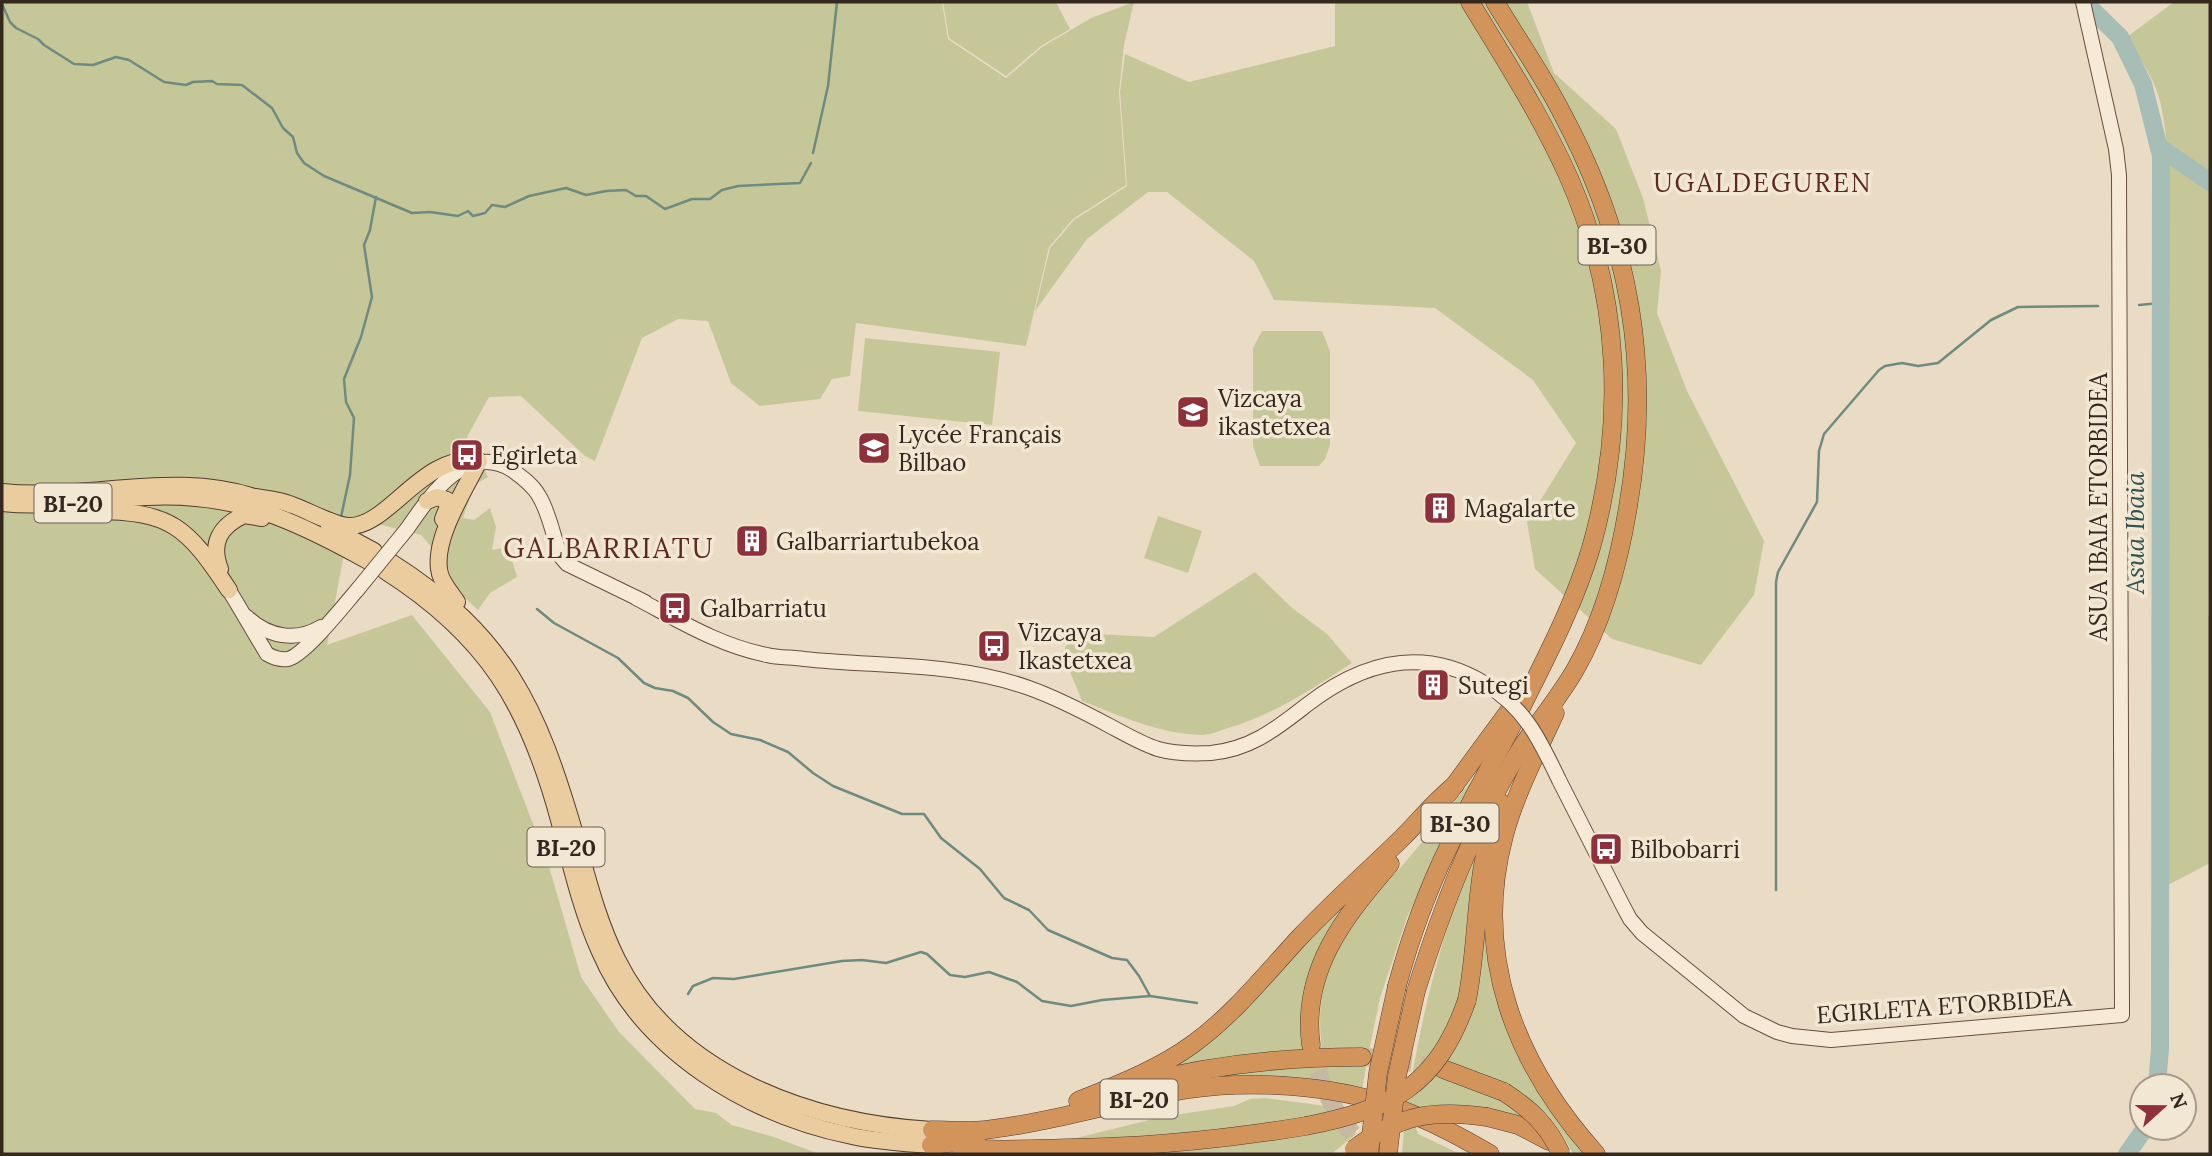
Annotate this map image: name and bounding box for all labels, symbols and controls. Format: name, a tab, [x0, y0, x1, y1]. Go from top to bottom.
district label: UGALDEGUREN	[1653, 166, 1873, 199]
road number: BI-30	[1578, 226, 1656, 264]
street label: ASUA IBAIA ETORBIDEA	[2083, 372, 2114, 642]
place label: Vizcaya ikastetxea	[1217, 383, 1331, 442]
school or university icon: Vizcaya ikastetxea	[1174, 393, 1212, 431]
place label: Lycée Français Bilbao	[898, 419, 1062, 478]
school or university icon: Lycée Français Bilbao	[855, 429, 893, 467]
bus stop icon: Egirleta	[448, 436, 486, 474]
place label: Egirleta	[491, 440, 578, 471]
water label: Asua Ibaia	[2118, 471, 2151, 595]
road number: BI-20	[34, 484, 112, 523]
building icon: Magalarte	[1421, 489, 1459, 527]
place label: Magalarte	[1464, 493, 1576, 524]
building icon: Galbarriartubekoa	[733, 522, 771, 560]
place label: Galbarriartubekoa	[776, 526, 980, 557]
district label: GALBARRIATU	[503, 530, 715, 566]
bus stop icon: Galbarriatu	[656, 589, 694, 627]
place label: Galbarriatu	[700, 593, 827, 624]
place label: Vizcaya Ikastetxea	[1017, 617, 1132, 676]
bus stop icon: Vizcaya Ikastetxea	[975, 627, 1013, 665]
building icon: Sutegi	[1414, 666, 1452, 704]
place label: Sutegi	[1458, 670, 1529, 701]
road number: BI-30	[1422, 804, 1498, 842]
road number: BI-20	[528, 828, 604, 866]
bus stop icon: Bilbobarri	[1587, 830, 1625, 868]
place label: Bilbobarri	[1630, 834, 1740, 865]
street label: EGIRLETA ETORBIDEA	[1815, 982, 2074, 1030]
north arrow	[2128, 1072, 2198, 1142]
road number: BI-20	[1100, 1080, 1178, 1118]
text: N	[2165, 1090, 2193, 1112]

